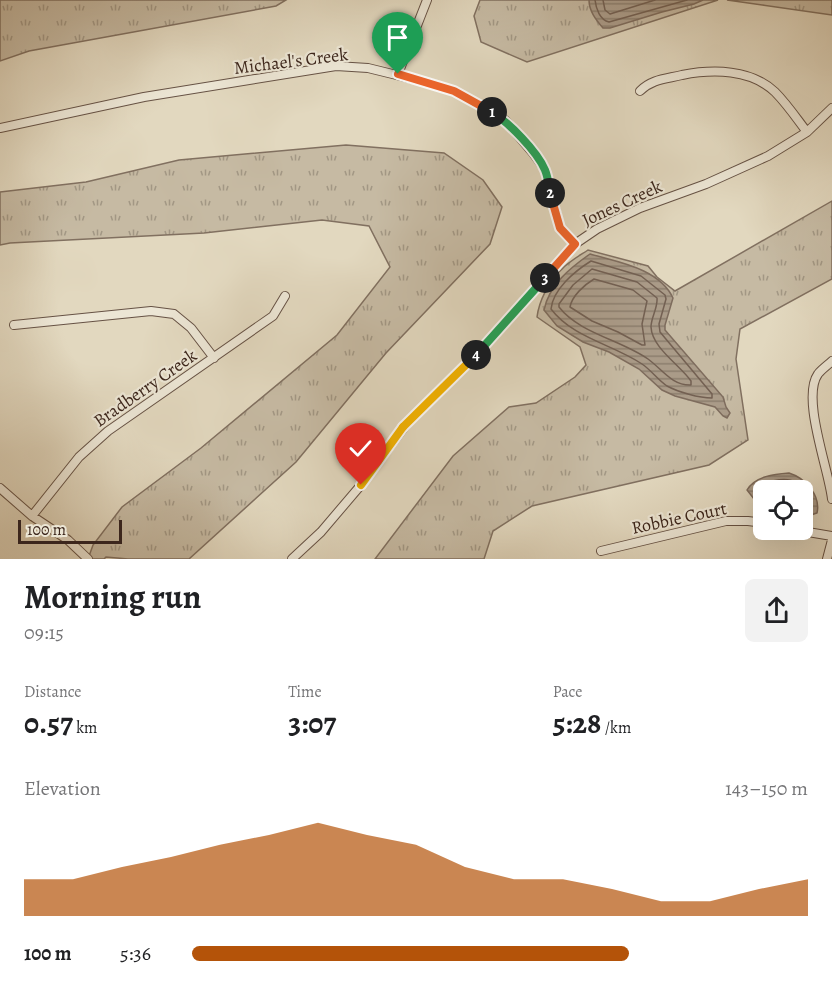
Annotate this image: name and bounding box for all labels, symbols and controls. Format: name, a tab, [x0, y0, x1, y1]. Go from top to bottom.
pin	[372, 12, 423, 74]
icon: arrive	[381, 21, 414, 54]
street label: Michael's Creek	[233, 42, 350, 80]
pin: 1	[477, 97, 507, 127]
text: 1	[489, 101, 495, 123]
street label: Jones Creek	[578, 174, 666, 232]
pin: 2	[535, 178, 565, 208]
text: 2	[546, 182, 554, 204]
pin: 3	[530, 263, 560, 293]
text: 3	[542, 267, 548, 289]
pin: 4	[461, 340, 491, 370]
street label: Bradberry Creek	[89, 343, 201, 432]
text: 4	[472, 344, 480, 366]
pin	[335, 423, 386, 485]
icon: check	[344, 432, 377, 465]
map controls	[753, 480, 813, 540]
button: locate	[753, 480, 813, 540]
street label: Robbie Court	[629, 496, 729, 540]
scale bar	[18, 517, 122, 544]
text: 100 m	[27, 519, 66, 541]
text: Morning run	[24, 574, 201, 619]
button: share	[745, 579, 808, 642]
text: 09:15	[24, 619, 64, 646]
text: Distance	[24, 681, 81, 703]
text: Time	[288, 681, 322, 703]
text: Pace	[553, 681, 582, 703]
text: 0.57	[24, 703, 73, 743]
text: 3:07	[288, 703, 336, 743]
text: 5:28	[553, 703, 602, 743]
text: km	[73, 717, 97, 739]
text: /km	[602, 717, 631, 739]
text: Elevation	[24, 775, 101, 802]
text: 143–150 m	[725, 775, 808, 802]
text: 100 m	[24, 940, 72, 967]
text: 5:36	[120, 940, 151, 967]

